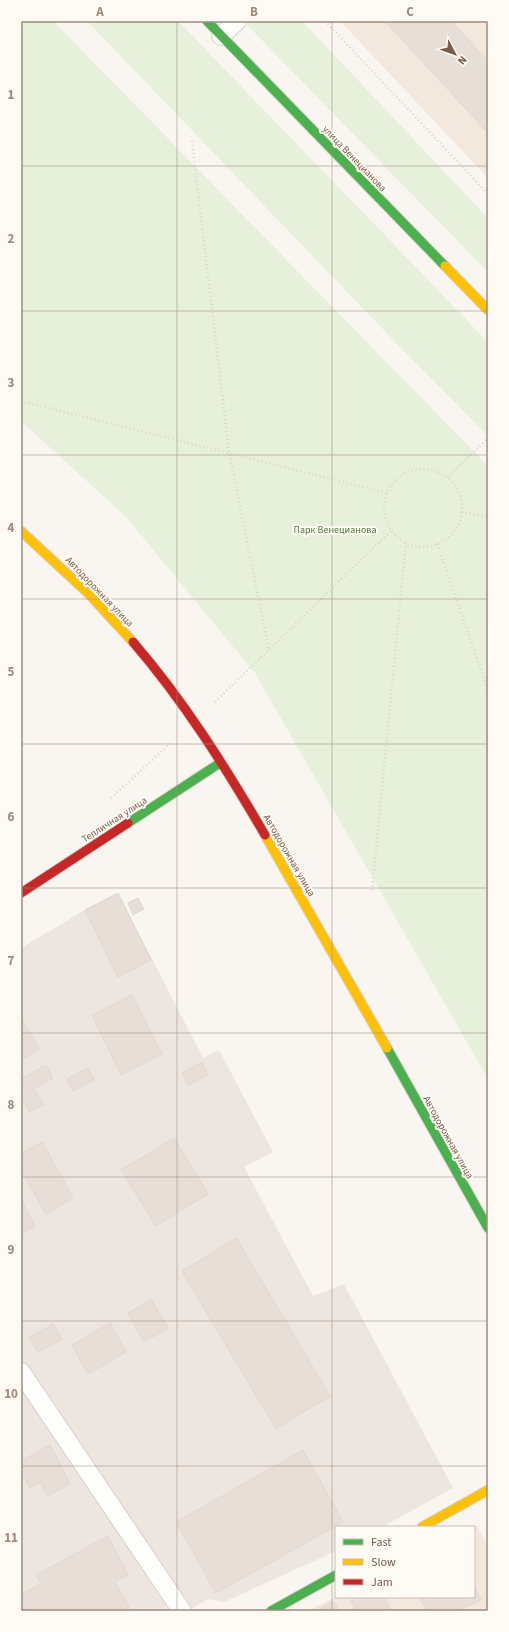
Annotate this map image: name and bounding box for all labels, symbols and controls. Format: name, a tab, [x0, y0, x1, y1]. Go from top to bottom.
text: A	[95, 3, 104, 21]
text: B	[250, 3, 258, 21]
text: C	[406, 3, 414, 21]
north arrow	[435, 34, 475, 74]
text: N	[454, 53, 470, 68]
text: 1	[8, 86, 15, 104]
street label: улица Венецианова	[319, 123, 390, 195]
text: 2	[8, 230, 15, 248]
text: 3	[8, 374, 15, 392]
text: 4	[8, 519, 15, 537]
park label: Парк Венецианова	[294, 523, 376, 537]
street label: Автодорожная улица	[62, 553, 137, 630]
text: 5	[8, 663, 15, 681]
street label: Тепличная улица	[79, 793, 150, 846]
text: 6	[8, 808, 15, 826]
street label: Автодорожная улица	[260, 812, 318, 899]
text: 7	[8, 952, 15, 970]
street label: Автодорожная улица	[420, 1094, 477, 1181]
text: 8	[8, 1096, 15, 1114]
text: 9	[8, 1241, 15, 1259]
text: 10	[4, 1385, 18, 1403]
legend	[335, 1526, 475, 1598]
text: 11	[4, 1529, 18, 1547]
text: Fast	[371, 1534, 391, 1551]
text: Slow	[371, 1554, 396, 1571]
text: Jam	[371, 1574, 393, 1591]

